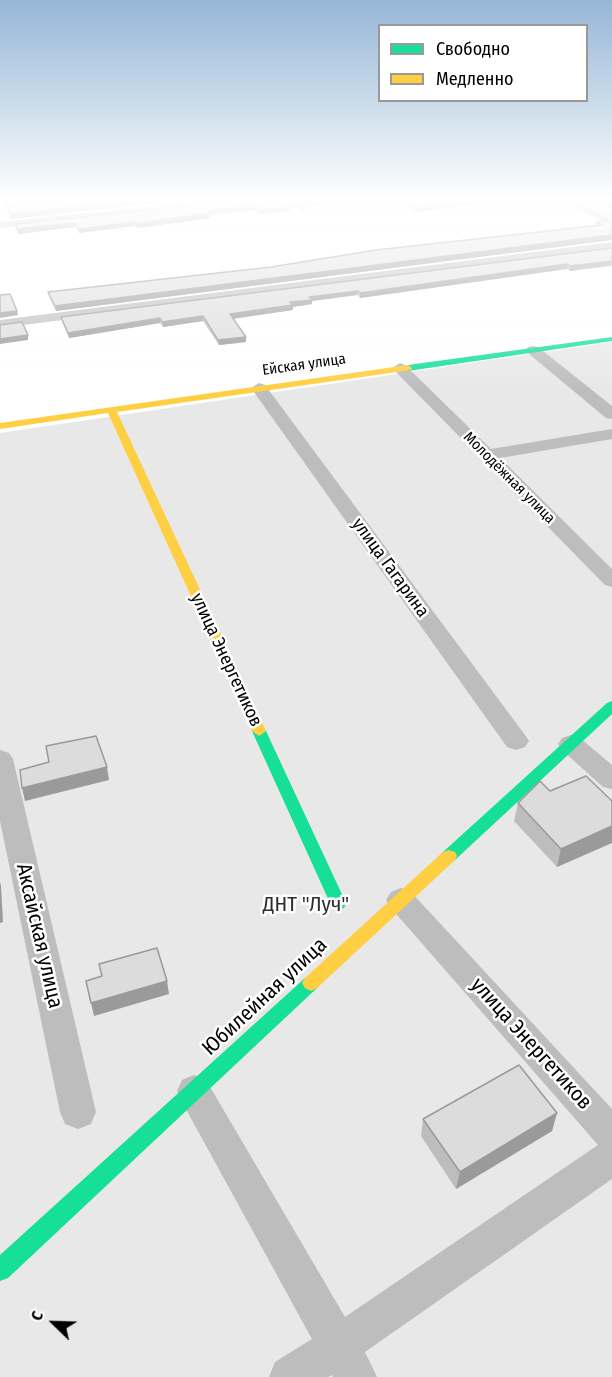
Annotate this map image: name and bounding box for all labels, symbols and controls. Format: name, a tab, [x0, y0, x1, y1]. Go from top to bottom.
legend	[378, 24, 588, 102]
text: Свободно	[436, 38, 510, 60]
text: Медленно	[436, 68, 514, 90]
street label: Ейская улица	[261, 350, 347, 380]
street label: Молодёжная улица	[459, 428, 559, 528]
street label: улица Гагарина	[347, 514, 433, 622]
street label: улица Энергетиков	[186, 590, 266, 730]
street label: Аксайская улица	[10, 861, 68, 1011]
park label: ДНТ "Луч"	[263, 892, 349, 918]
street label: Юбилейная улица	[197, 933, 333, 1061]
street label: улица Энергетиков	[465, 973, 597, 1115]
north arrow	[24, 1293, 84, 1353]
text: С	[27, 1308, 47, 1323]

